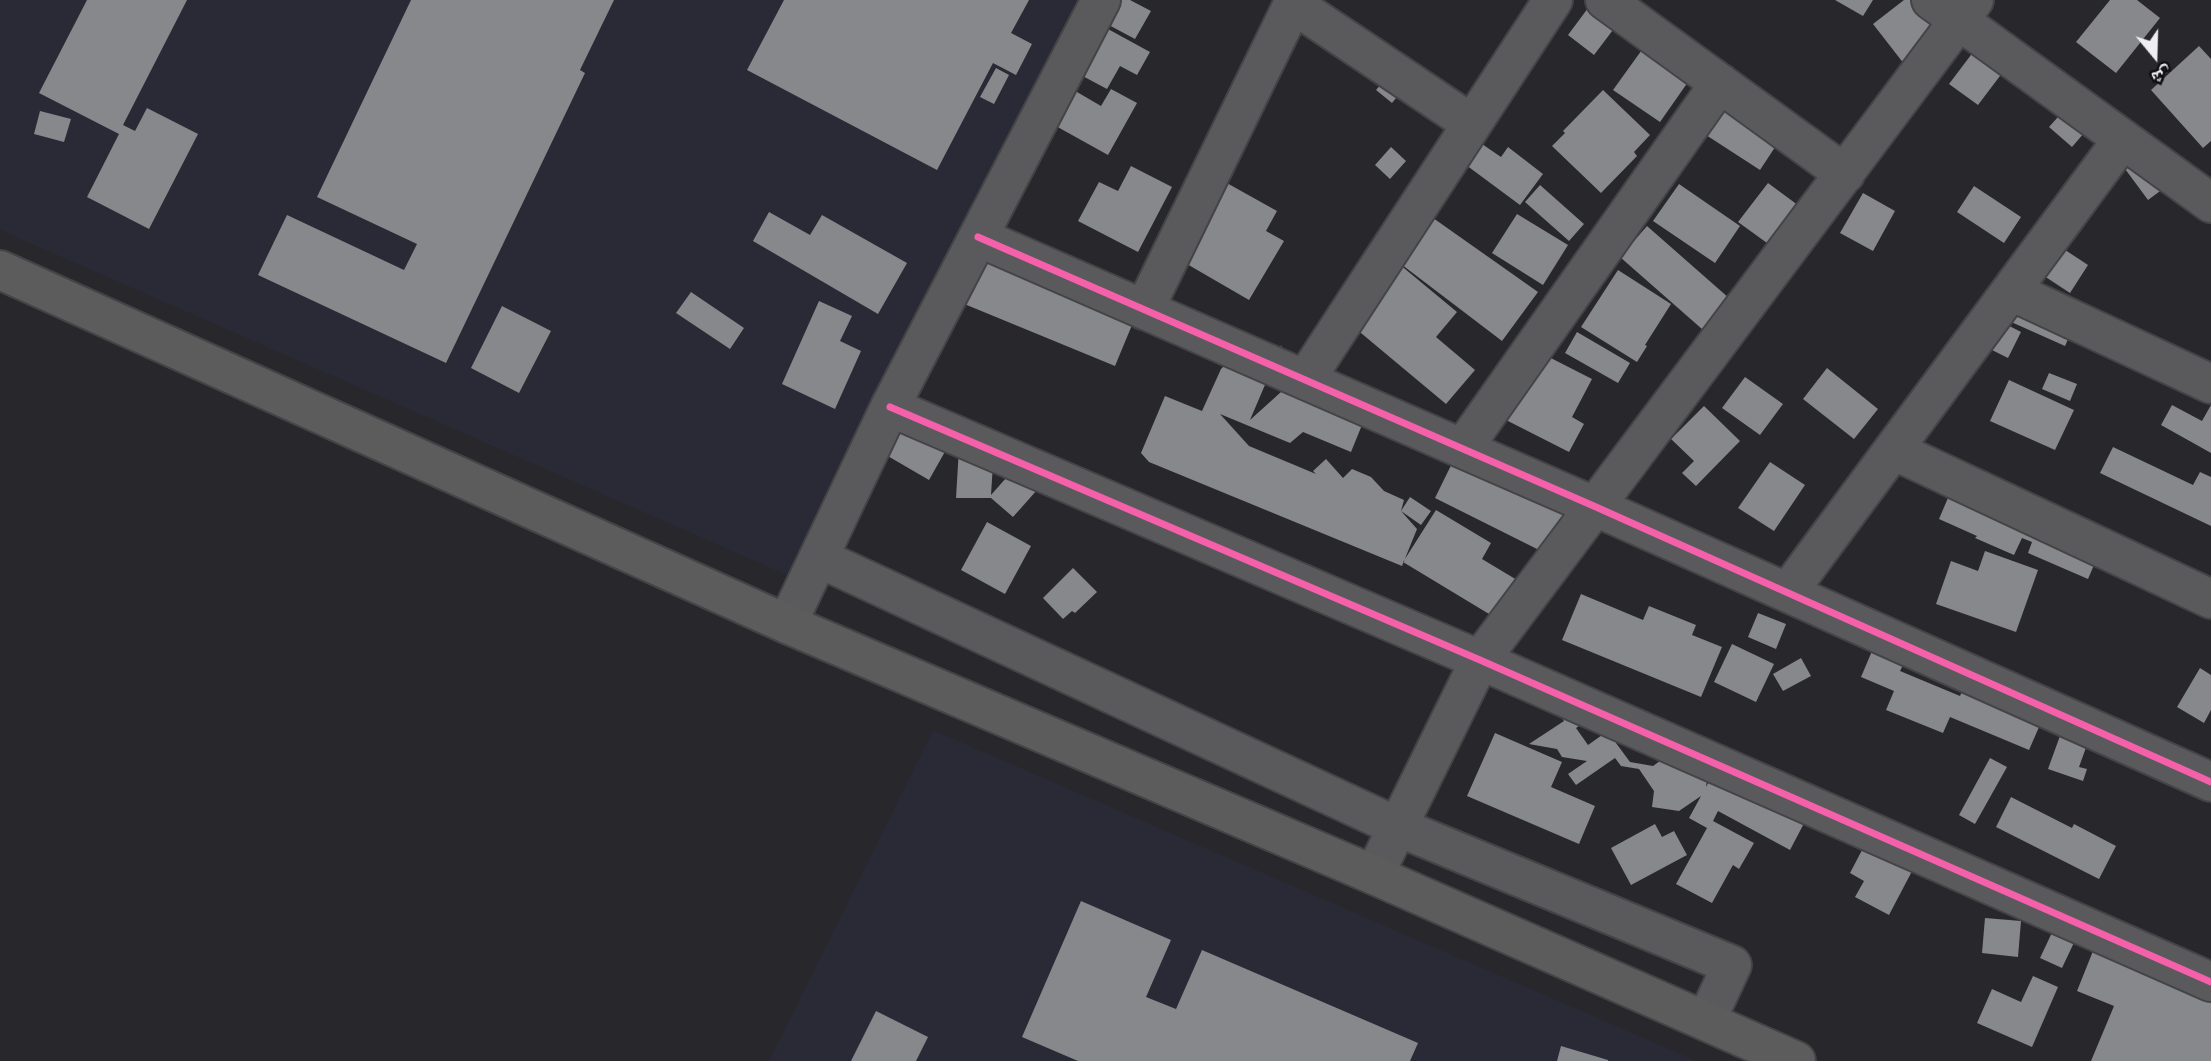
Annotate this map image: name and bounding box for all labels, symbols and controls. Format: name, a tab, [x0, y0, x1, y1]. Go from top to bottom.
north arrow	[2120, 21, 2190, 91]
text: ش	[2148, 61, 2175, 90]

